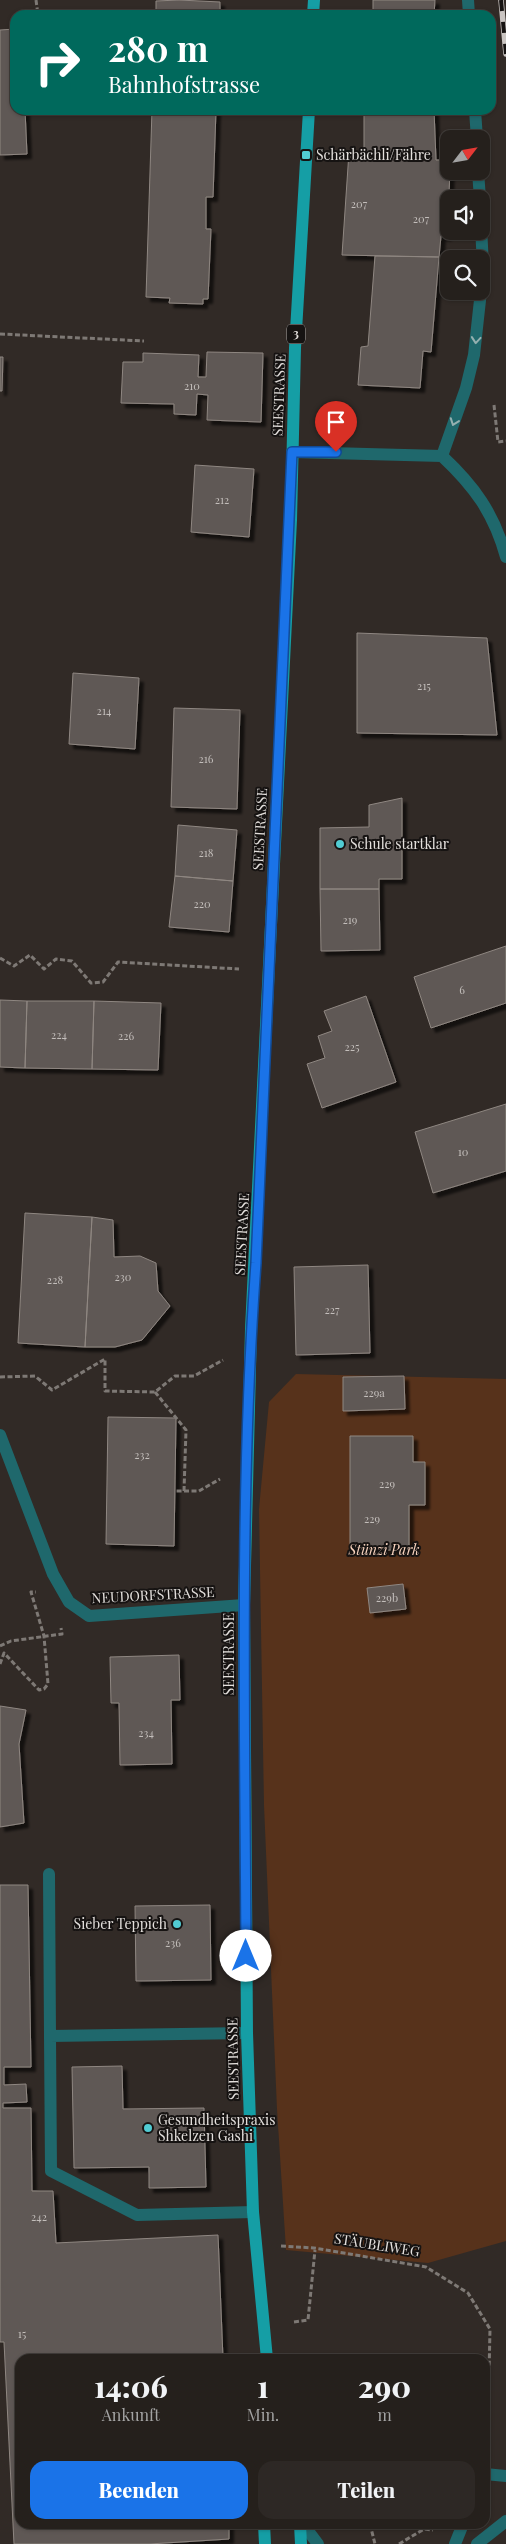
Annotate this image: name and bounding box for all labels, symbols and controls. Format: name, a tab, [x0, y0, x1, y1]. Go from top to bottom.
text: 280 m	[108, 24, 208, 71]
icon: right	[25, 30, 90, 95]
text: Bahnhofstrasse	[108, 69, 260, 99]
north arrow	[440, 130, 490, 180]
map controls	[440, 130, 490, 300]
place label: Schärbächli/Fähre	[316, 145, 431, 164]
marker: Schärbächli/Fähre	[300, 149, 312, 161]
button: sound	[440, 190, 490, 240]
house number: 207	[351, 196, 368, 211]
house number: 207	[413, 211, 430, 226]
button: search	[440, 250, 490, 300]
road number: 3	[287, 324, 305, 344]
one-way arrow	[471, 336, 482, 344]
street label: SEESTRASSE	[268, 353, 289, 436]
house number: 210	[184, 378, 200, 393]
pin	[315, 401, 357, 452]
icon: arrive	[322, 408, 350, 436]
one-way arrow	[450, 417, 460, 425]
house number: 212	[215, 492, 229, 507]
house number: 215	[417, 678, 431, 693]
house number: 214	[97, 703, 112, 718]
house number: 216	[198, 751, 214, 766]
street label: SEESTRASSE	[248, 787, 271, 871]
place label: Schule startklar	[350, 834, 450, 853]
marker: Schule startklar	[334, 838, 346, 850]
house number: 218	[198, 845, 214, 860]
house number: 220	[193, 896, 211, 911]
house number: 219	[343, 912, 358, 927]
house number: 6	[459, 982, 465, 997]
house number: 224	[51, 1027, 68, 1042]
house number: 226	[118, 1028, 134, 1043]
house number: 225	[344, 1039, 360, 1054]
house number: 10	[458, 1144, 469, 1159]
street label: SEESTRASSE	[230, 1192, 253, 1276]
house number: 230	[115, 1269, 132, 1284]
house number: 228	[47, 1272, 63, 1287]
house number: 227	[324, 1302, 340, 1317]
house number: 229a	[363, 1385, 385, 1400]
house number: 232	[134, 1447, 150, 1462]
house number: 229	[379, 1476, 395, 1491]
house number: 229	[364, 1511, 380, 1526]
park label: Stünzi Park	[347, 1540, 420, 1559]
street label: NEUDORFSTRASSE	[91, 1582, 215, 1607]
house number: 229b	[376, 1590, 398, 1605]
street label: SEESTRASSE	[219, 1613, 238, 1695]
house number: 234	[138, 1725, 154, 1740]
place label: Sieber Teppich	[74, 1914, 168, 1933]
marker: Sieber Teppich	[171, 1918, 183, 1930]
position arrow	[219, 1929, 271, 1981]
house number: 236	[165, 1935, 181, 1950]
street label: SEESTRASSE	[222, 2018, 243, 2100]
place label: Gesundheitspraxis Shkelzen Gashi	[158, 2110, 275, 2145]
marker: Gesundheitspraxis Shkelzen Gashi	[142, 2122, 154, 2134]
house number: 242	[31, 2209, 47, 2224]
street label: STÄUBLIWEG	[333, 2228, 421, 2261]
house number: 15	[18, 2326, 27, 2341]
text: 14:06	[94, 2366, 168, 2406]
text: 1	[257, 2366, 269, 2406]
text: 290	[358, 2366, 411, 2406]
text: Ankunft	[102, 2404, 160, 2425]
text: Min.	[247, 2404, 279, 2425]
text: m	[377, 2404, 392, 2425]
button: Beenden	[30, 2461, 248, 2519]
button: Teilen	[258, 2461, 475, 2519]

